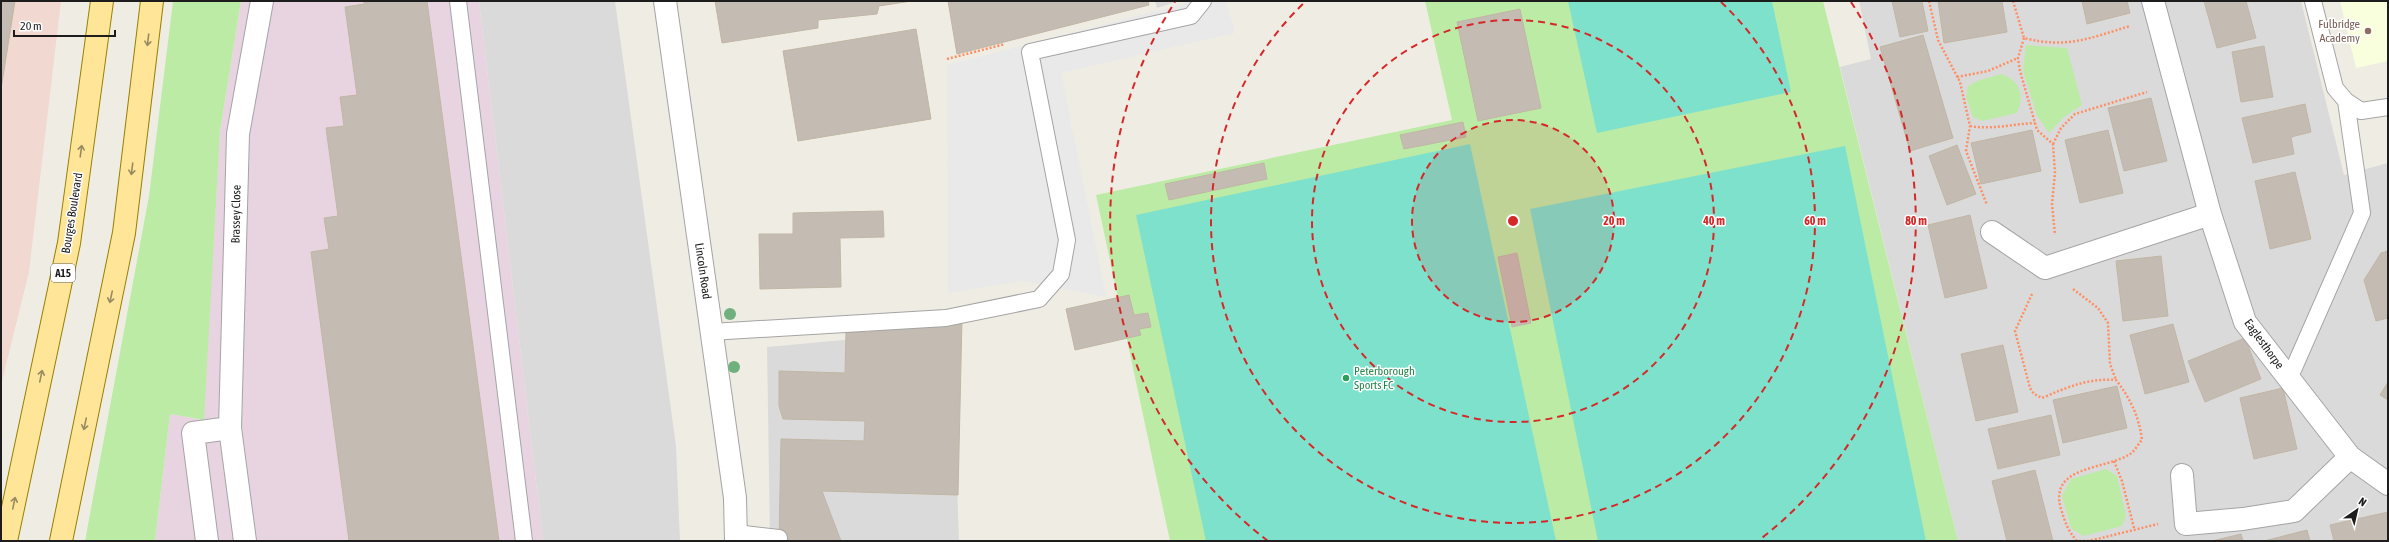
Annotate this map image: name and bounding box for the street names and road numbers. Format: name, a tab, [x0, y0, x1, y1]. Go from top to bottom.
street label: Bourges Boulevard	[59, 172, 85, 254]
street label: Brassey Close	[228, 185, 244, 243]
street label: Lincoln Road	[692, 242, 714, 300]
road number: A15	[51, 264, 75, 282]
street label: Eaglesthorpe	[2241, 316, 2287, 372]

